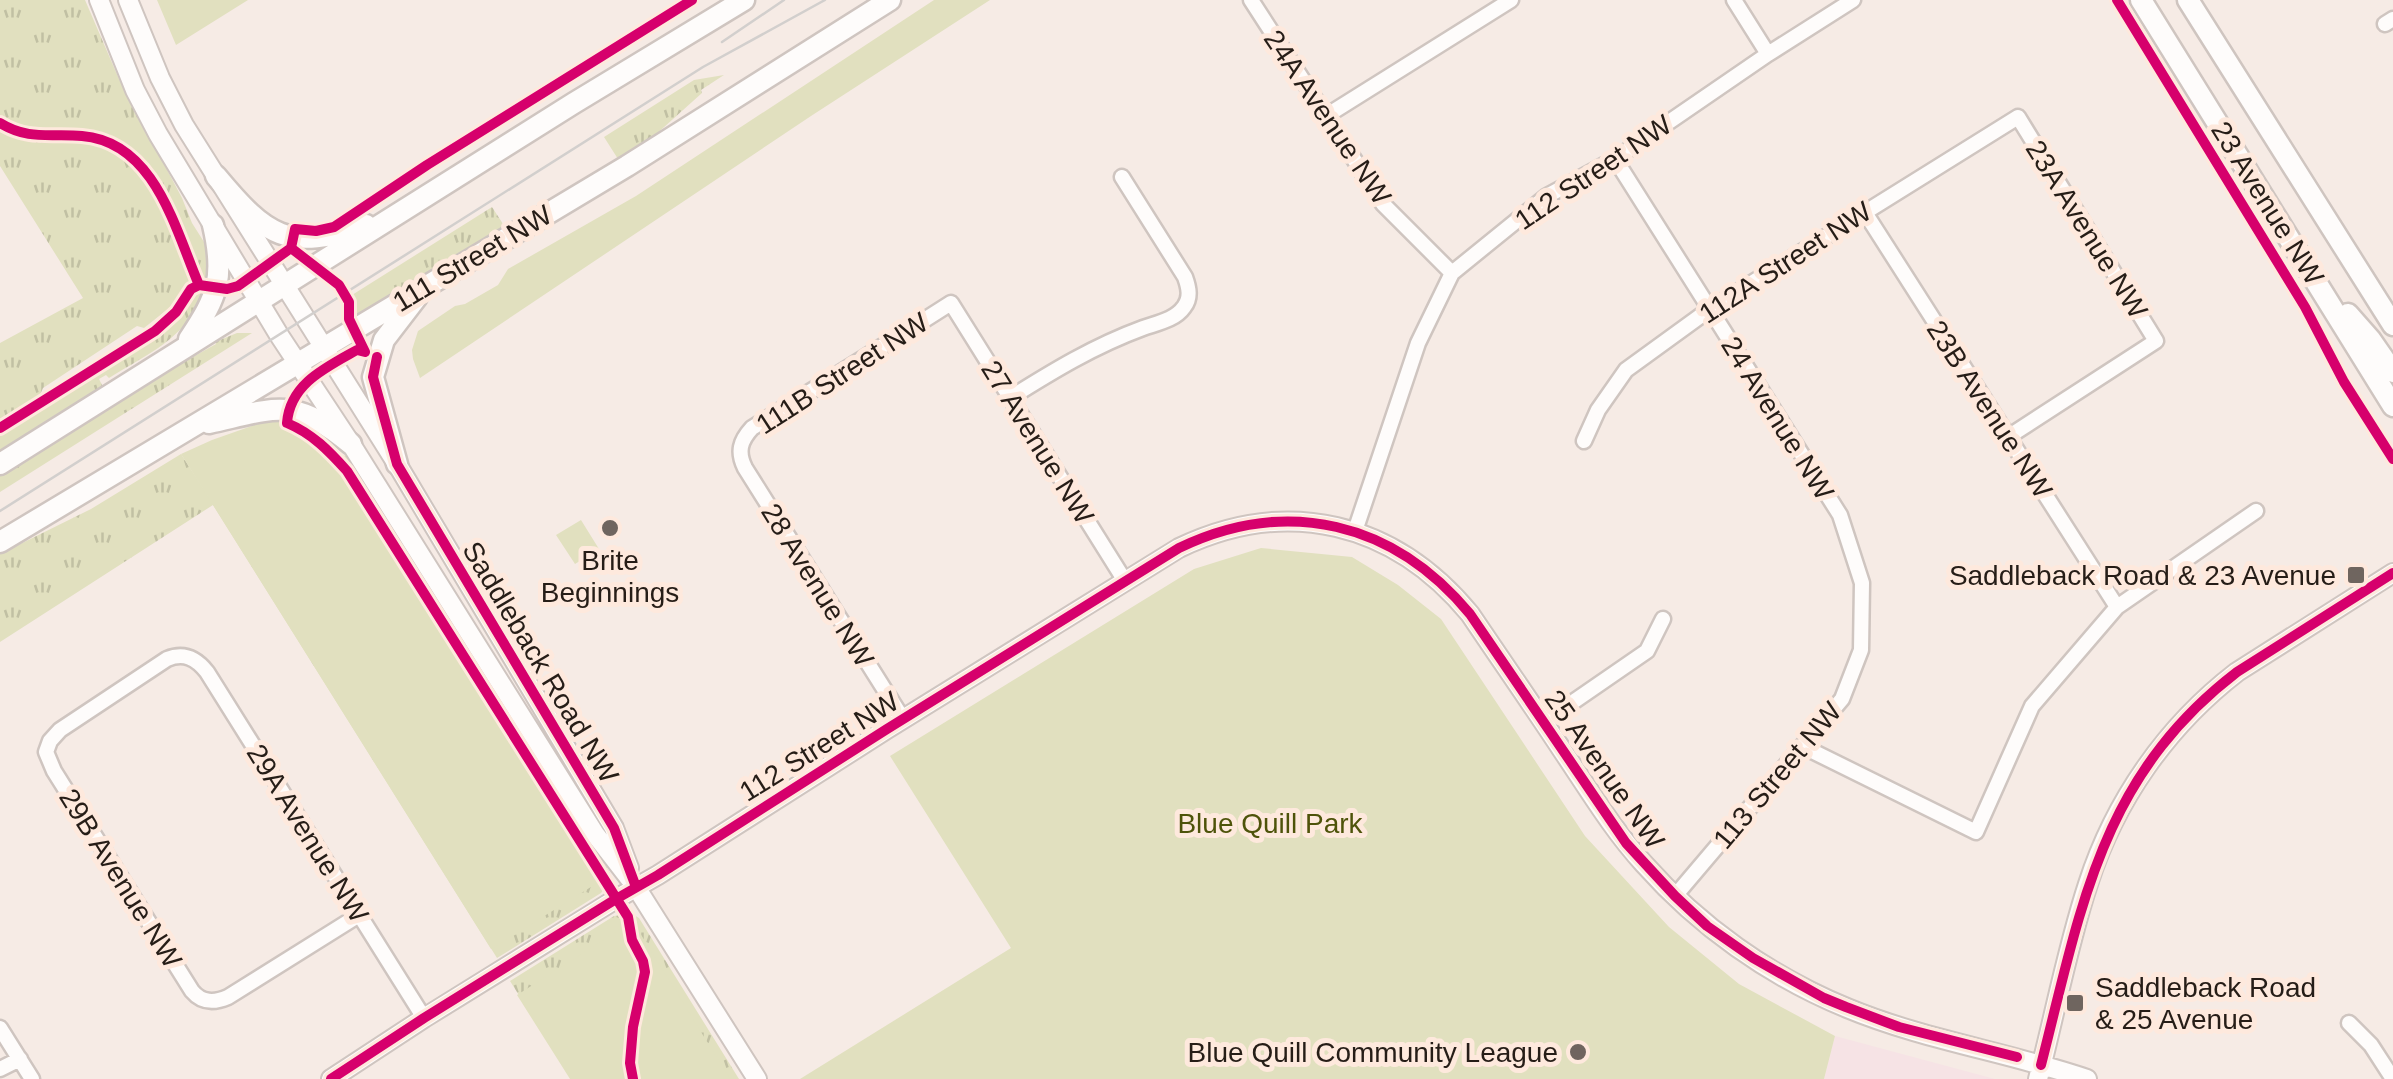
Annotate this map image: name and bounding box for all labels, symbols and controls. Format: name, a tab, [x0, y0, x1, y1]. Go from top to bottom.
street label: 24A Avenue NW	[1258, 24, 1398, 211]
street label: 112 Street NW	[1509, 108, 1678, 236]
street label: 23 Avenue NW	[2205, 116, 2330, 291]
street label: 23A Avenue NW	[2020, 135, 2154, 324]
street label: 112A Street NW	[1694, 195, 1878, 330]
street label: 111 Street NW	[387, 199, 558, 318]
street label: 111B Street NW	[751, 306, 934, 440]
street label: 23B Avenue NW	[1921, 315, 2059, 504]
street label: 24 Avenue NW	[1715, 331, 1840, 506]
street label: 27 Avenue NW	[975, 355, 1100, 530]
street label: 28 Avenue NW	[755, 498, 880, 673]
marker: Brite Beginnings	[599, 517, 621, 539]
street label: Saddleback Road NW	[456, 536, 625, 789]
place label: Brite Beginnings	[541, 545, 679, 608]
place label: Saddleback Road & 23 Avenue	[1949, 560, 2336, 591]
marker: Saddleback Road & 23 Avenue	[2345, 564, 2367, 586]
street label: 25 Avenue NW	[1538, 684, 1671, 855]
street label: 112 Street NW	[734, 685, 905, 808]
street label: 113 Street NW	[1707, 695, 1848, 855]
street label: 29A Avenue NW	[241, 739, 375, 928]
street label: 29B Avenue NW	[53, 783, 188, 974]
park label: Blue Quill Park	[1177, 808, 1364, 839]
place label: Saddleback Road & 25 Avenue	[2095, 972, 2316, 1035]
marker: Saddleback Road & 25 Avenue	[2064, 992, 2086, 1014]
place label: Blue Quill Community League	[1188, 1037, 1558, 1068]
marker: Blue Quill Community League	[1567, 1041, 1589, 1063]

